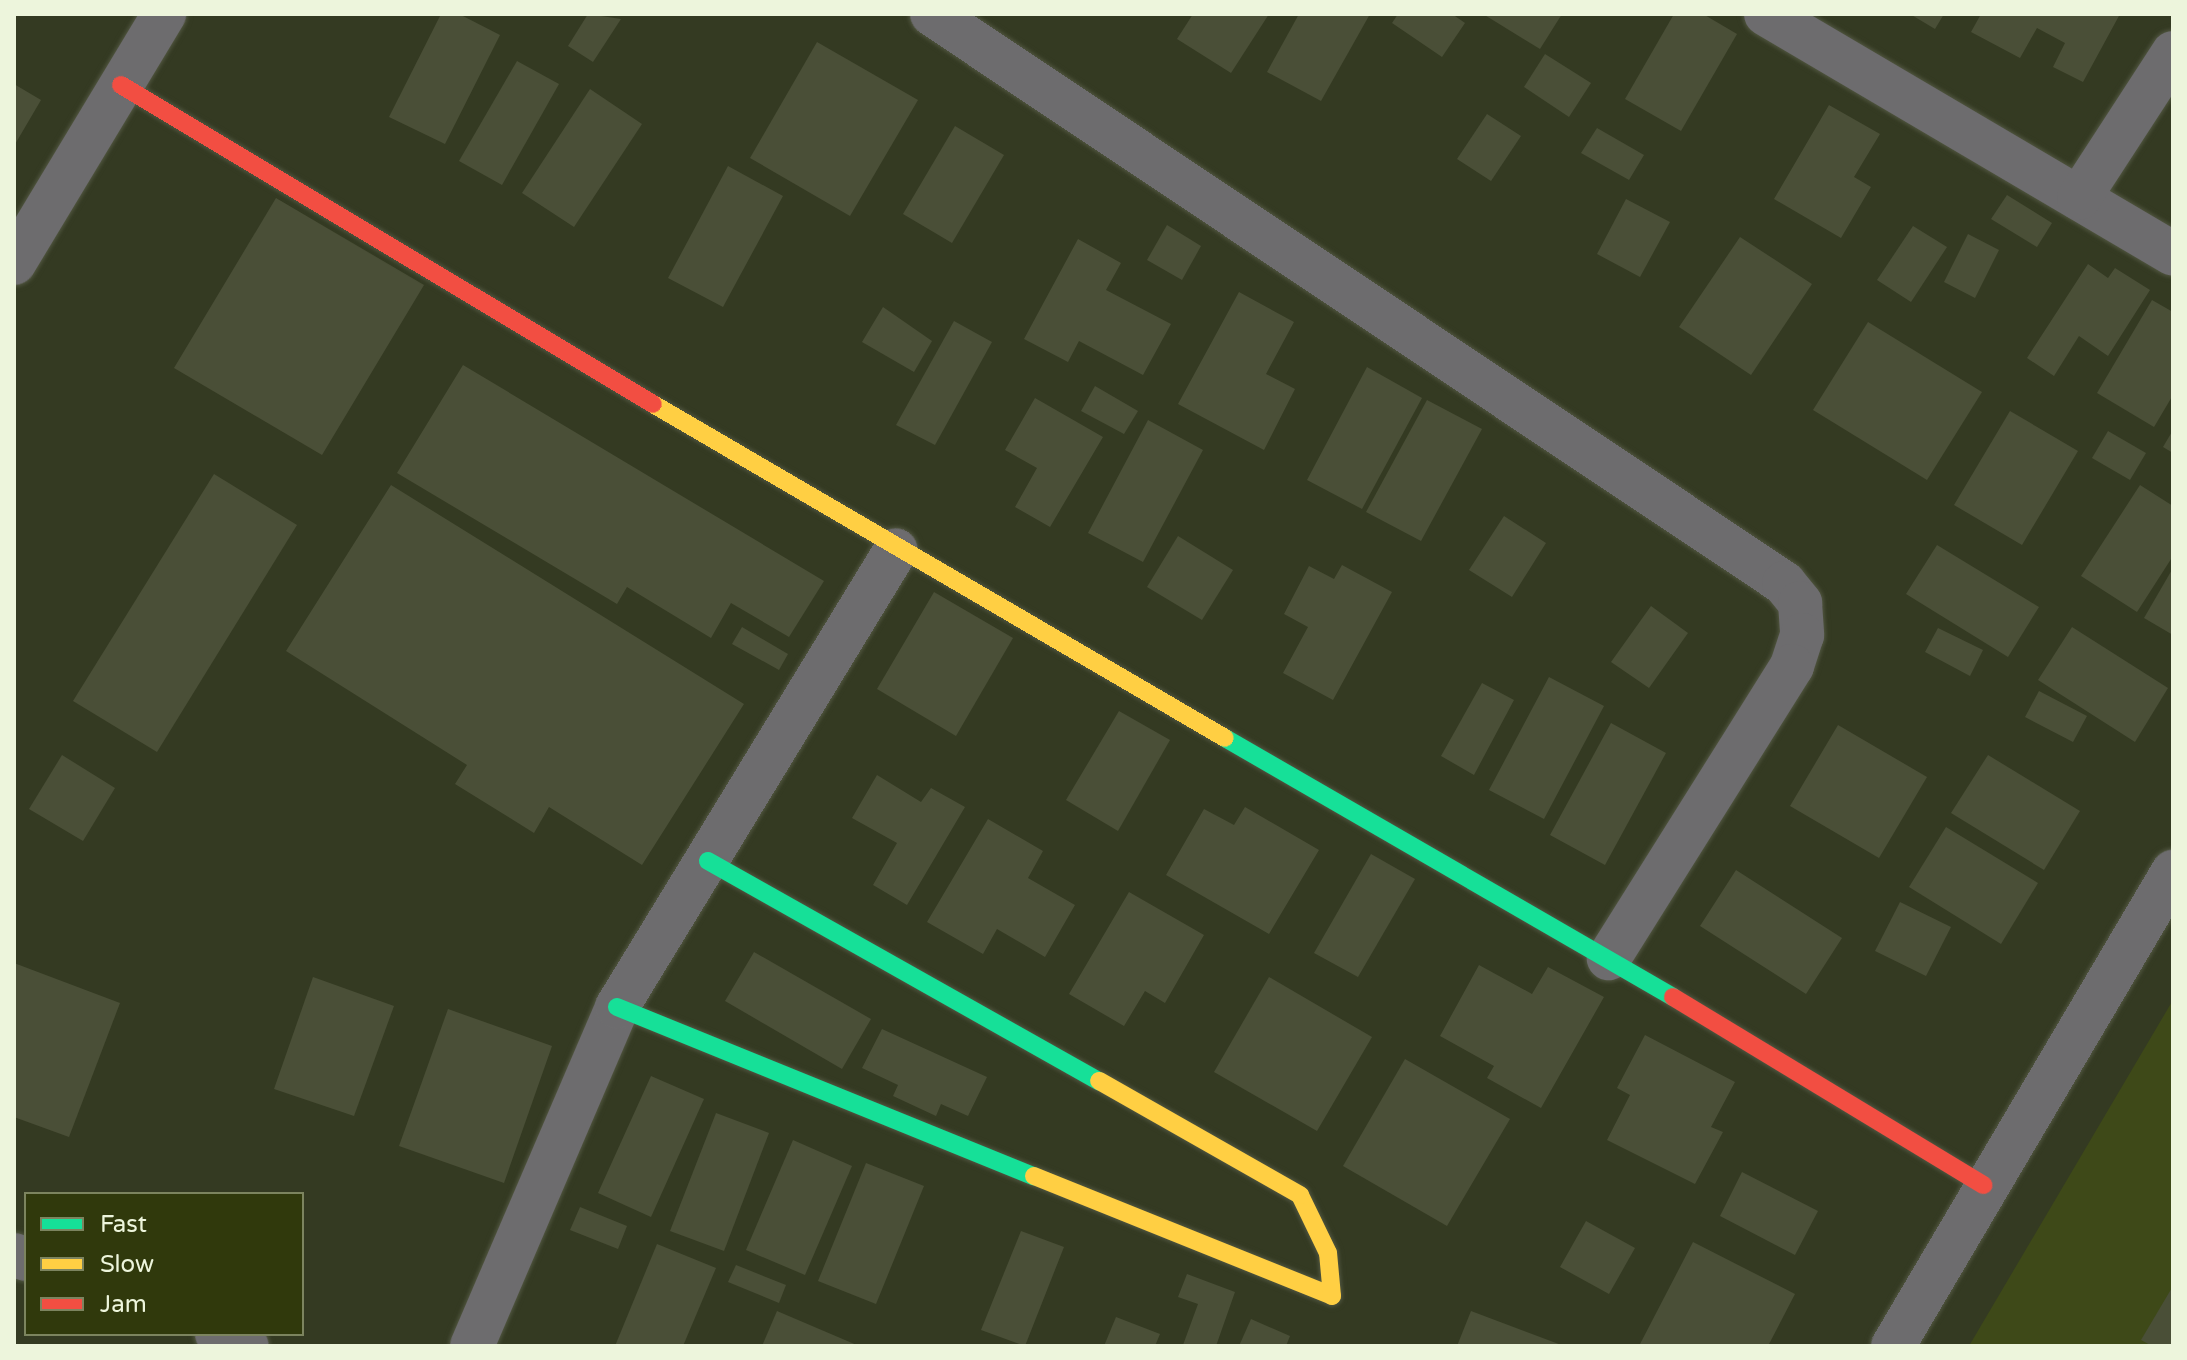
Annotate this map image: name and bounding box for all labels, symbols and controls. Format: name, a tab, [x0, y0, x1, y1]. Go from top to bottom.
legend	[24, 1192, 304, 1336]
text: Fast	[100, 1210, 147, 1239]
text: Slow	[100, 1250, 154, 1279]
text: Jam	[100, 1290, 147, 1319]

